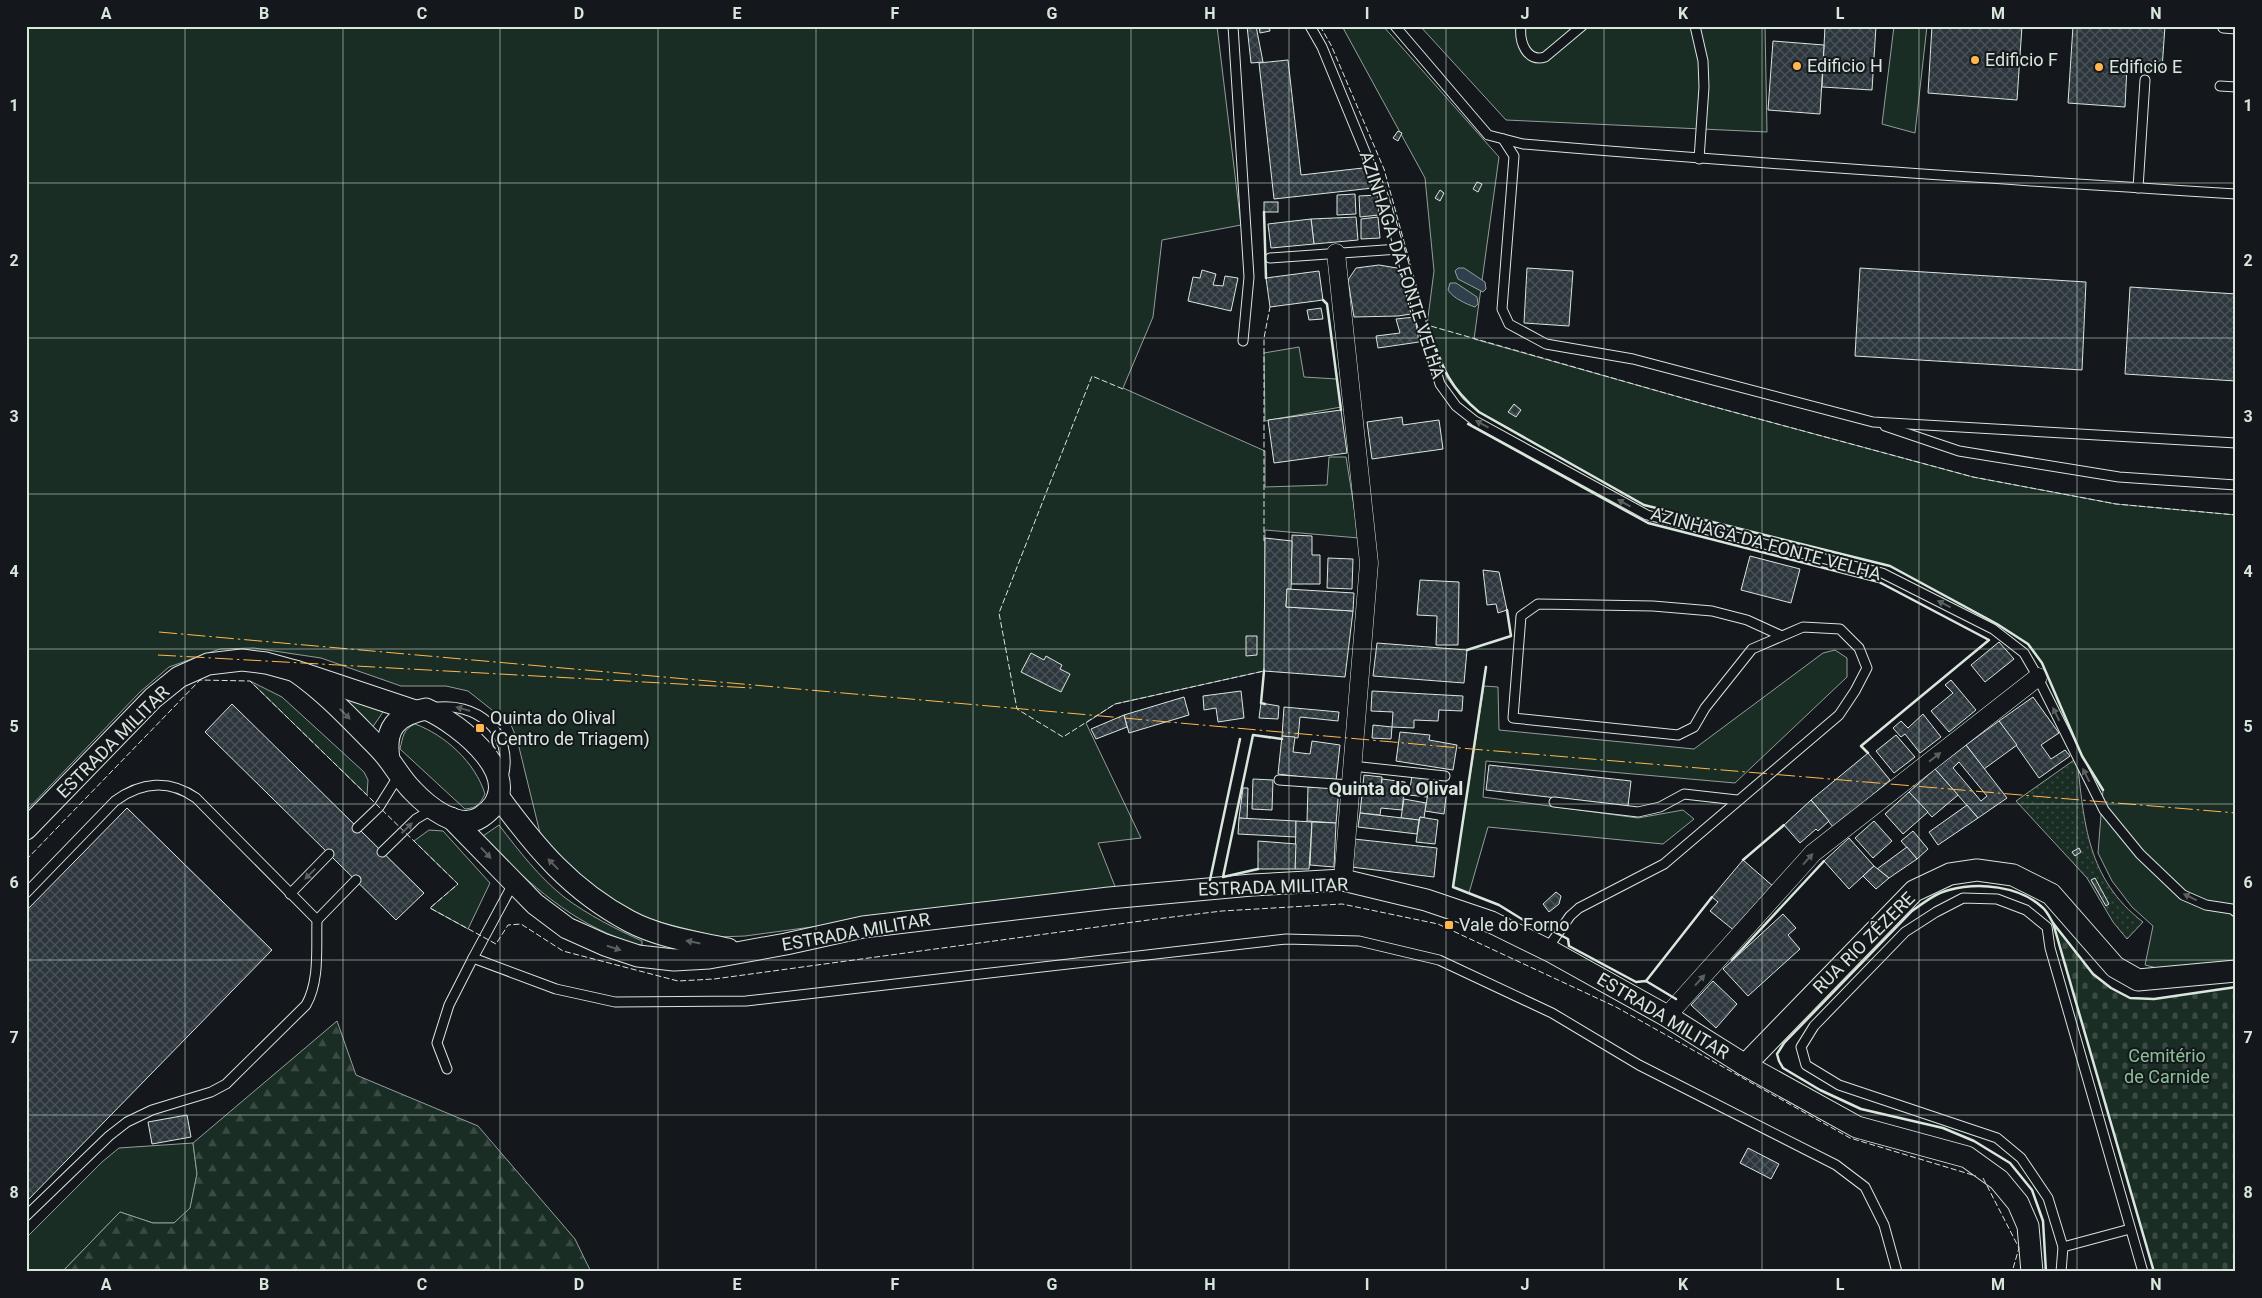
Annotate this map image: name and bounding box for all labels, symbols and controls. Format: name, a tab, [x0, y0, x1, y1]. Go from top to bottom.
text: A	[101, 4, 112, 23]
text: B	[259, 4, 269, 23]
text: C	[417, 4, 427, 23]
text: D	[574, 4, 584, 23]
text: E	[733, 4, 742, 23]
text: F	[891, 4, 900, 23]
text: G	[1047, 4, 1058, 23]
text: H	[1204, 4, 1216, 23]
text: I	[1365, 4, 1369, 23]
text: J	[1521, 4, 1529, 23]
text: K	[1678, 4, 1689, 23]
text: L	[1836, 4, 1845, 23]
text: M	[1991, 4, 2005, 23]
text: N	[2150, 4, 2162, 23]
place label: Edificio F	[1985, 49, 2058, 70]
marker: Edificio F	[1969, 54, 1981, 66]
place label: Edificio H	[1807, 55, 1883, 76]
place label: Edificio E	[2109, 56, 2182, 77]
marker: Edificio H	[1791, 60, 1803, 72]
marker: Edificio E	[2093, 61, 2105, 73]
text: 1	[9, 96, 19, 115]
text: 1	[2243, 96, 2253, 115]
street label: AZINHAGA DA FONTE VELHA	[1356, 149, 1449, 381]
text: 2	[9, 251, 19, 270]
text: 2	[2243, 251, 2253, 270]
text: 3	[9, 407, 19, 426]
text: 3	[2243, 407, 2253, 426]
one-way arrow	[1475, 420, 1489, 429]
one-way arrow	[1618, 498, 1631, 507]
street label: AZINHAGA DA FONTE VELHA	[1649, 503, 1884, 584]
text: 4	[9, 562, 19, 581]
text: 4	[2243, 562, 2253, 581]
one-way arrow	[1937, 600, 1951, 608]
street label: ESTRADA MILITAR	[52, 681, 173, 802]
one-way arrow	[455, 704, 470, 712]
place label: Quinta do Olival (Centro de Triagem)	[490, 707, 650, 750]
one-way arrow	[2051, 707, 2059, 721]
one-way arrow	[339, 708, 351, 720]
text: 5	[9, 717, 19, 736]
text: 5	[2243, 717, 2253, 736]
marker: Quinta do Olival (Centro de Triagem)	[474, 722, 486, 734]
one-way arrow	[1928, 751, 1941, 762]
one-way arrow	[2082, 768, 2090, 783]
district label: Quinta do Olival	[1329, 777, 1463, 800]
one-way arrow	[400, 823, 412, 835]
one-way arrow	[480, 846, 492, 858]
one-way arrow	[1802, 853, 1814, 865]
one-way arrow	[547, 859, 559, 871]
one-way arrow	[304, 868, 316, 880]
text: 6	[9, 873, 19, 892]
street label: ESTRADA MILITAR	[1198, 873, 1348, 900]
text: 6	[2243, 873, 2253, 892]
street label: RUA RIO ZÊZERE	[1809, 888, 1919, 998]
one-way arrow	[2183, 893, 2197, 901]
street label: ESTRADA MILITAR	[780, 908, 932, 955]
place label: Vale do Forno	[1459, 914, 1569, 935]
marker: Vale do Forno	[1443, 919, 1455, 931]
one-way arrow	[685, 938, 700, 946]
one-way arrow	[607, 945, 622, 953]
street label: ESTRADA MILITAR	[1593, 968, 1733, 1063]
one-way arrow	[1694, 974, 1706, 986]
text: 7	[9, 1028, 19, 1047]
text: 7	[2243, 1028, 2253, 1047]
park label: Cemitério de Carnide	[2124, 1045, 2210, 1087]
text: 8	[9, 1183, 19, 1202]
text: 8	[2243, 1183, 2253, 1202]
text: A	[101, 1275, 112, 1294]
text: B	[259, 1275, 269, 1294]
text: C	[417, 1275, 427, 1294]
text: D	[574, 1275, 584, 1294]
text: E	[733, 1275, 742, 1294]
text: F	[891, 1275, 900, 1294]
text: G	[1047, 1275, 1058, 1294]
text: H	[1204, 1275, 1216, 1294]
text: I	[1365, 1275, 1369, 1294]
text: J	[1521, 1275, 1529, 1294]
text: K	[1678, 1275, 1689, 1294]
text: L	[1836, 1275, 1845, 1294]
text: M	[1991, 1275, 2005, 1294]
text: N	[2150, 1275, 2162, 1294]

